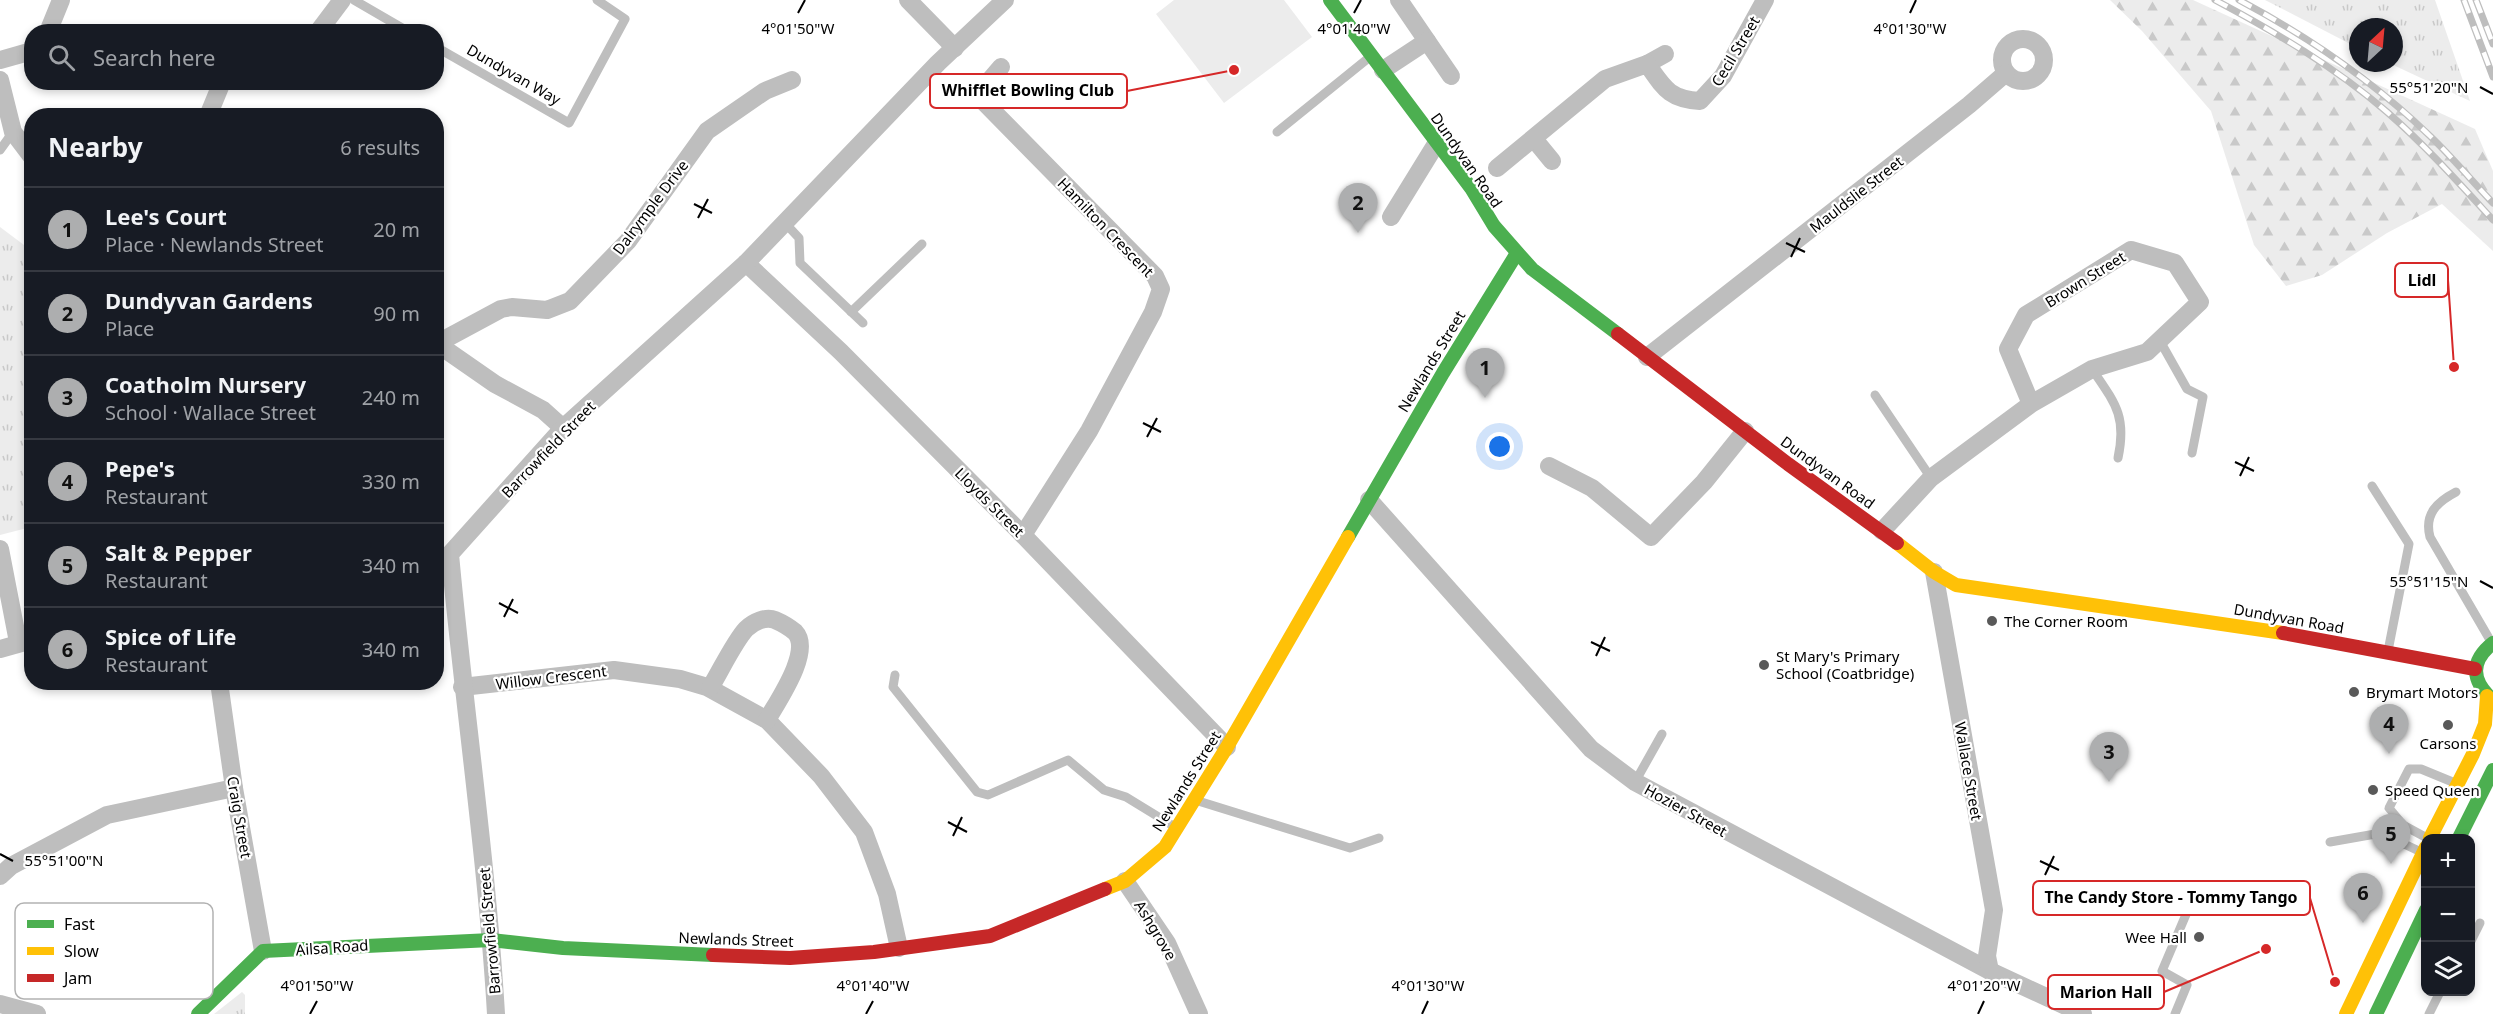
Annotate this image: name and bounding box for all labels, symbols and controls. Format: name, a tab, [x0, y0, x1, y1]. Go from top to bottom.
street label: Cecil Street	[1706, 12, 1764, 90]
text: 4°01'50"W	[761, 18, 835, 38]
text: 4°01'40"W	[1317, 18, 1391, 38]
text: 4°01'30"W	[1873, 18, 1947, 38]
north arrow	[2349, 18, 2403, 72]
search box	[24, 24, 444, 90]
street label: Dundyvan Way	[463, 39, 565, 109]
icon: search	[45, 41, 78, 74]
text: Search here	[93, 42, 215, 72]
callout: Whifflet Bowling Club	[930, 74, 1127, 108]
text: 55°51'20"N	[2390, 77, 2468, 97]
text: Whifflet Bowling Club	[942, 79, 1114, 101]
street label: Dundyvan Road	[1427, 109, 1507, 211]
text: Nearby	[48, 129, 143, 165]
text: 6 results	[340, 134, 420, 161]
street label: Mauldslie Street	[1805, 151, 1907, 237]
street label: Dalrymple Drive	[608, 156, 692, 258]
street label: Hamilton Crescent	[1054, 173, 1159, 281]
pin: 2	[1338, 184, 1378, 233]
text: Lee's Court	[105, 201, 227, 231]
text: 1	[62, 216, 73, 243]
text: 20 m	[373, 216, 420, 243]
text: Place · Newlands Street	[105, 231, 324, 258]
street label: Brown Street	[2041, 246, 2129, 312]
callout: Lidl	[2395, 263, 2448, 297]
text: Lidl	[2408, 269, 2436, 291]
text: Dundyvan Gardens	[105, 285, 313, 315]
text: 2	[62, 300, 73, 327]
text: 90 m	[373, 300, 420, 327]
street label: Newlands Street	[1393, 306, 1470, 415]
text: Place	[105, 315, 154, 342]
pin: 1	[1466, 348, 1504, 398]
text: Coatholm Nursery	[105, 369, 306, 399]
text: 3	[62, 384, 73, 411]
text: 240 m	[362, 384, 420, 411]
street label: Barrowfield Street	[497, 396, 600, 502]
text: School · Wallace Street	[105, 399, 316, 426]
street label: Dundyvan Road	[1777, 431, 1879, 513]
your location	[1485, 432, 1514, 461]
text: Pepe's	[105, 453, 175, 483]
street label: Lloyds Street	[951, 463, 1029, 541]
text: 4	[62, 468, 73, 495]
text: 330 m	[362, 468, 420, 495]
text: Restaurant	[105, 483, 208, 510]
text: Salt & Pepper	[105, 537, 252, 567]
text: 5	[62, 552, 73, 579]
text: 340 m	[362, 552, 420, 579]
text: Restaurant	[105, 567, 208, 594]
text: 55°51'15"N	[2390, 571, 2468, 591]
street label: Dundyvan Road	[2232, 598, 2346, 638]
place label: The Corner Room	[2004, 611, 2128, 631]
marker: The Corner Room	[1985, 614, 1999, 628]
text: Spice of Life	[105, 621, 236, 651]
text: 6	[62, 636, 73, 663]
text: 340 m	[362, 636, 420, 663]
place label: St Mary's Primary School (Coatbridge)	[1776, 646, 1914, 683]
text: Restaurant	[105, 651, 208, 678]
marker: St Mary's Primary School (Coatbridge)	[1757, 658, 1771, 672]
street label: Willow Crescent	[494, 660, 608, 694]
place label: Brymart Motors	[2366, 682, 2478, 702]
marker: Brymart Motors	[2347, 685, 2361, 699]
pin: 4	[2370, 704, 2408, 754]
marker: Carsons	[2441, 718, 2455, 732]
street label: Wallace Street	[1950, 720, 1988, 822]
street label: Newlands Street	[1147, 726, 1225, 835]
pin: 3	[2090, 732, 2128, 782]
place label: Carsons	[2420, 733, 2476, 753]
street label: Craig Street	[223, 775, 257, 860]
street label: Hozier Street	[1641, 779, 1731, 841]
place label: Speed Queen	[2385, 780, 2480, 800]
marker: Speed Queen	[2366, 783, 2380, 797]
pin: 5	[2372, 814, 2410, 864]
map controls	[2421, 834, 2475, 996]
button: +	[2421, 834, 2475, 888]
text: 55°51'00"N	[25, 850, 103, 870]
street label: Barrowfield Street	[473, 866, 505, 995]
pin: 6	[2344, 874, 2382, 923]
callout: The Candy Store - Tommy Tango	[2033, 881, 2310, 915]
text: The Candy Store - Tommy Tango	[2044, 886, 2298, 908]
button: −	[2421, 888, 2475, 942]
street label: Ashgrove	[1130, 897, 1182, 963]
legend	[15, 903, 213, 999]
text: Fast	[64, 913, 95, 935]
street label: Newlands Street	[678, 927, 794, 951]
place label: Wee Hall	[2125, 927, 2187, 947]
marker: Wee Hall	[2192, 930, 2206, 944]
street label: Ailsa Road	[295, 934, 369, 960]
text: Slow	[64, 940, 99, 962]
button: layers	[2421, 942, 2475, 996]
text: Jam	[62, 967, 92, 989]
text: 4°01'50"W	[280, 975, 354, 995]
text: 4°01'40"W	[836, 975, 910, 995]
text: 4°01'30"W	[1391, 975, 1465, 995]
text: 4°01'20"W	[1947, 975, 2021, 995]
callout: Marion Hall	[2048, 975, 2164, 1009]
text: Marion Hall	[2060, 981, 2152, 1003]

